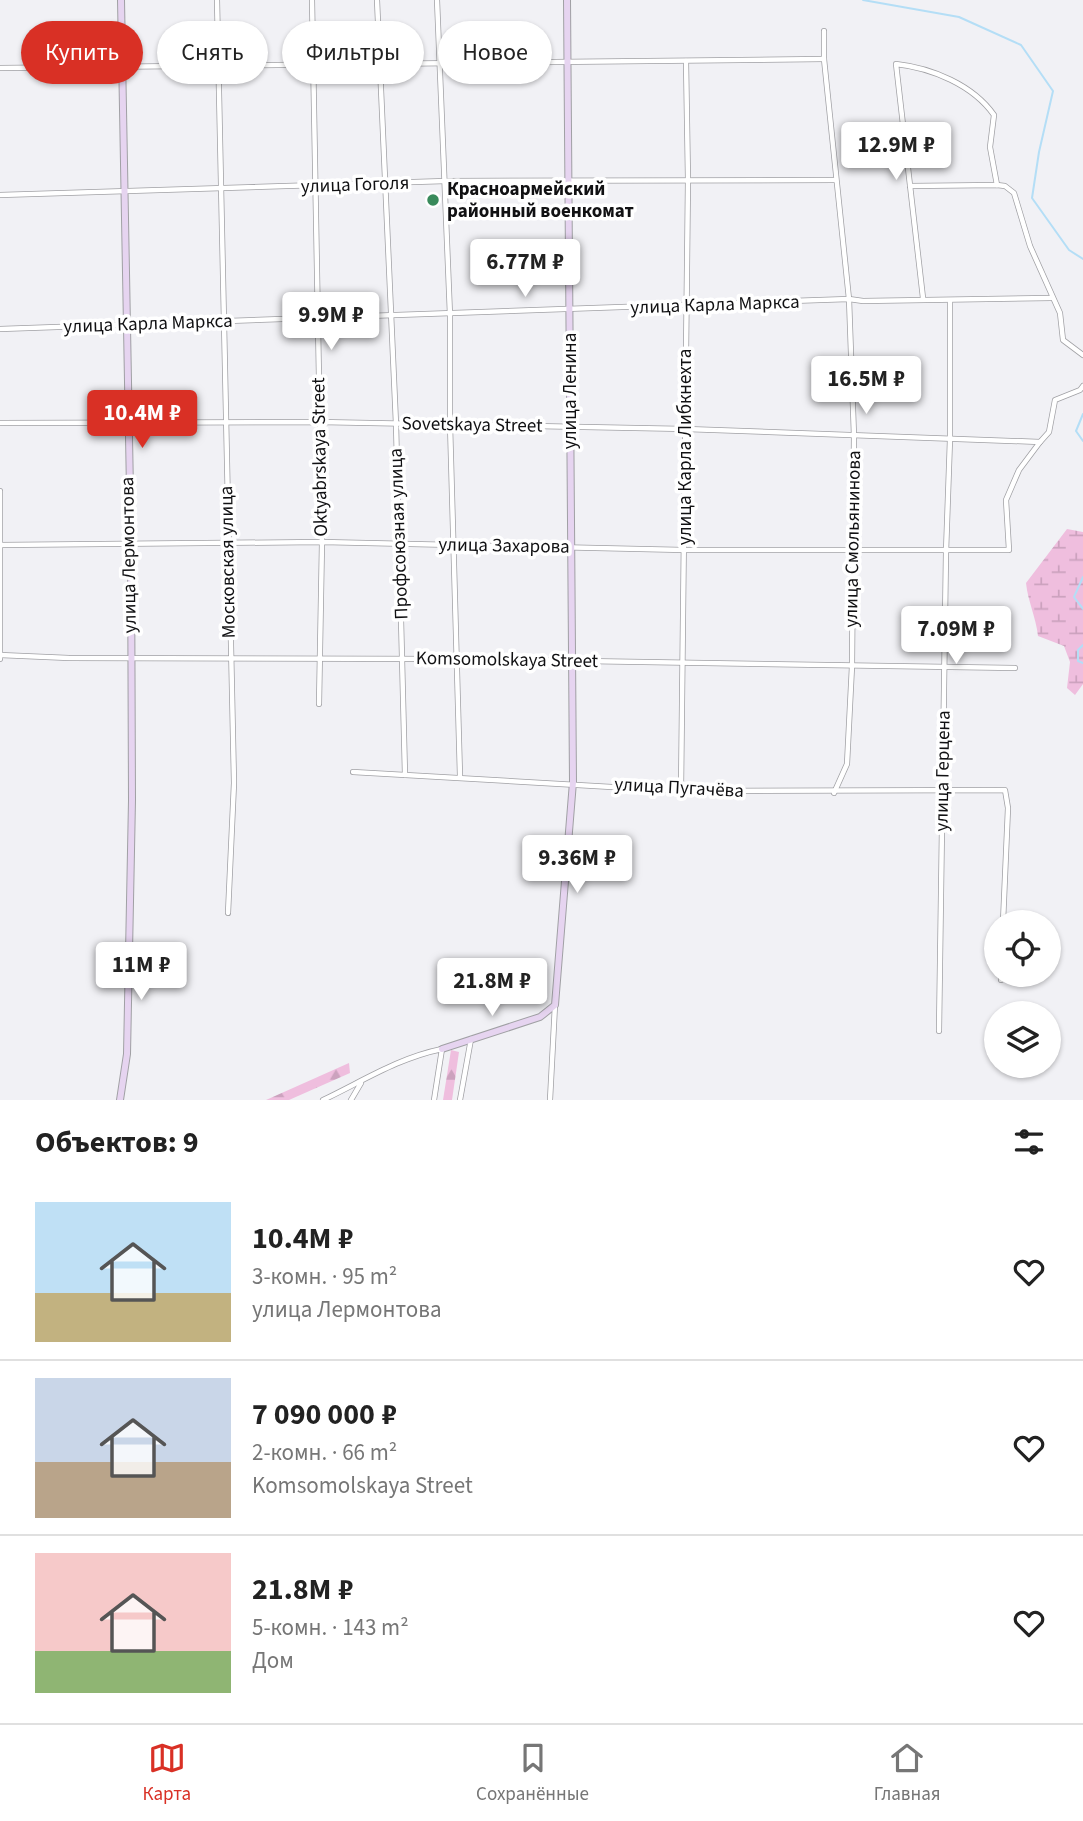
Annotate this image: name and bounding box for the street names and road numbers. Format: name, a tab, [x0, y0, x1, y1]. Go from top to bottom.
street label: улица Гоголя	[300, 170, 410, 200]
street label: улица Карла Маркса	[630, 289, 800, 321]
street label: улица Карла Маркса	[63, 308, 233, 340]
street label: улица Ленина	[557, 333, 584, 449]
street label: улица Карла Либкнехта	[672, 349, 699, 545]
street label: Oktyabrskaya Street	[305, 377, 335, 537]
street label: Sovetskaya Street	[401, 410, 543, 440]
street label: Профсоюзная улица	[383, 448, 415, 620]
street label: улица Смольянинова	[838, 450, 868, 628]
street label: улица Лермонтова	[114, 476, 144, 634]
street label: Московская улица	[213, 485, 243, 639]
street label: улица Захарова	[438, 531, 570, 561]
street label: Komsomolskaya Street	[416, 645, 599, 675]
street label: улица Герцена	[928, 710, 958, 832]
street label: улица Пугачёва	[613, 771, 745, 805]

